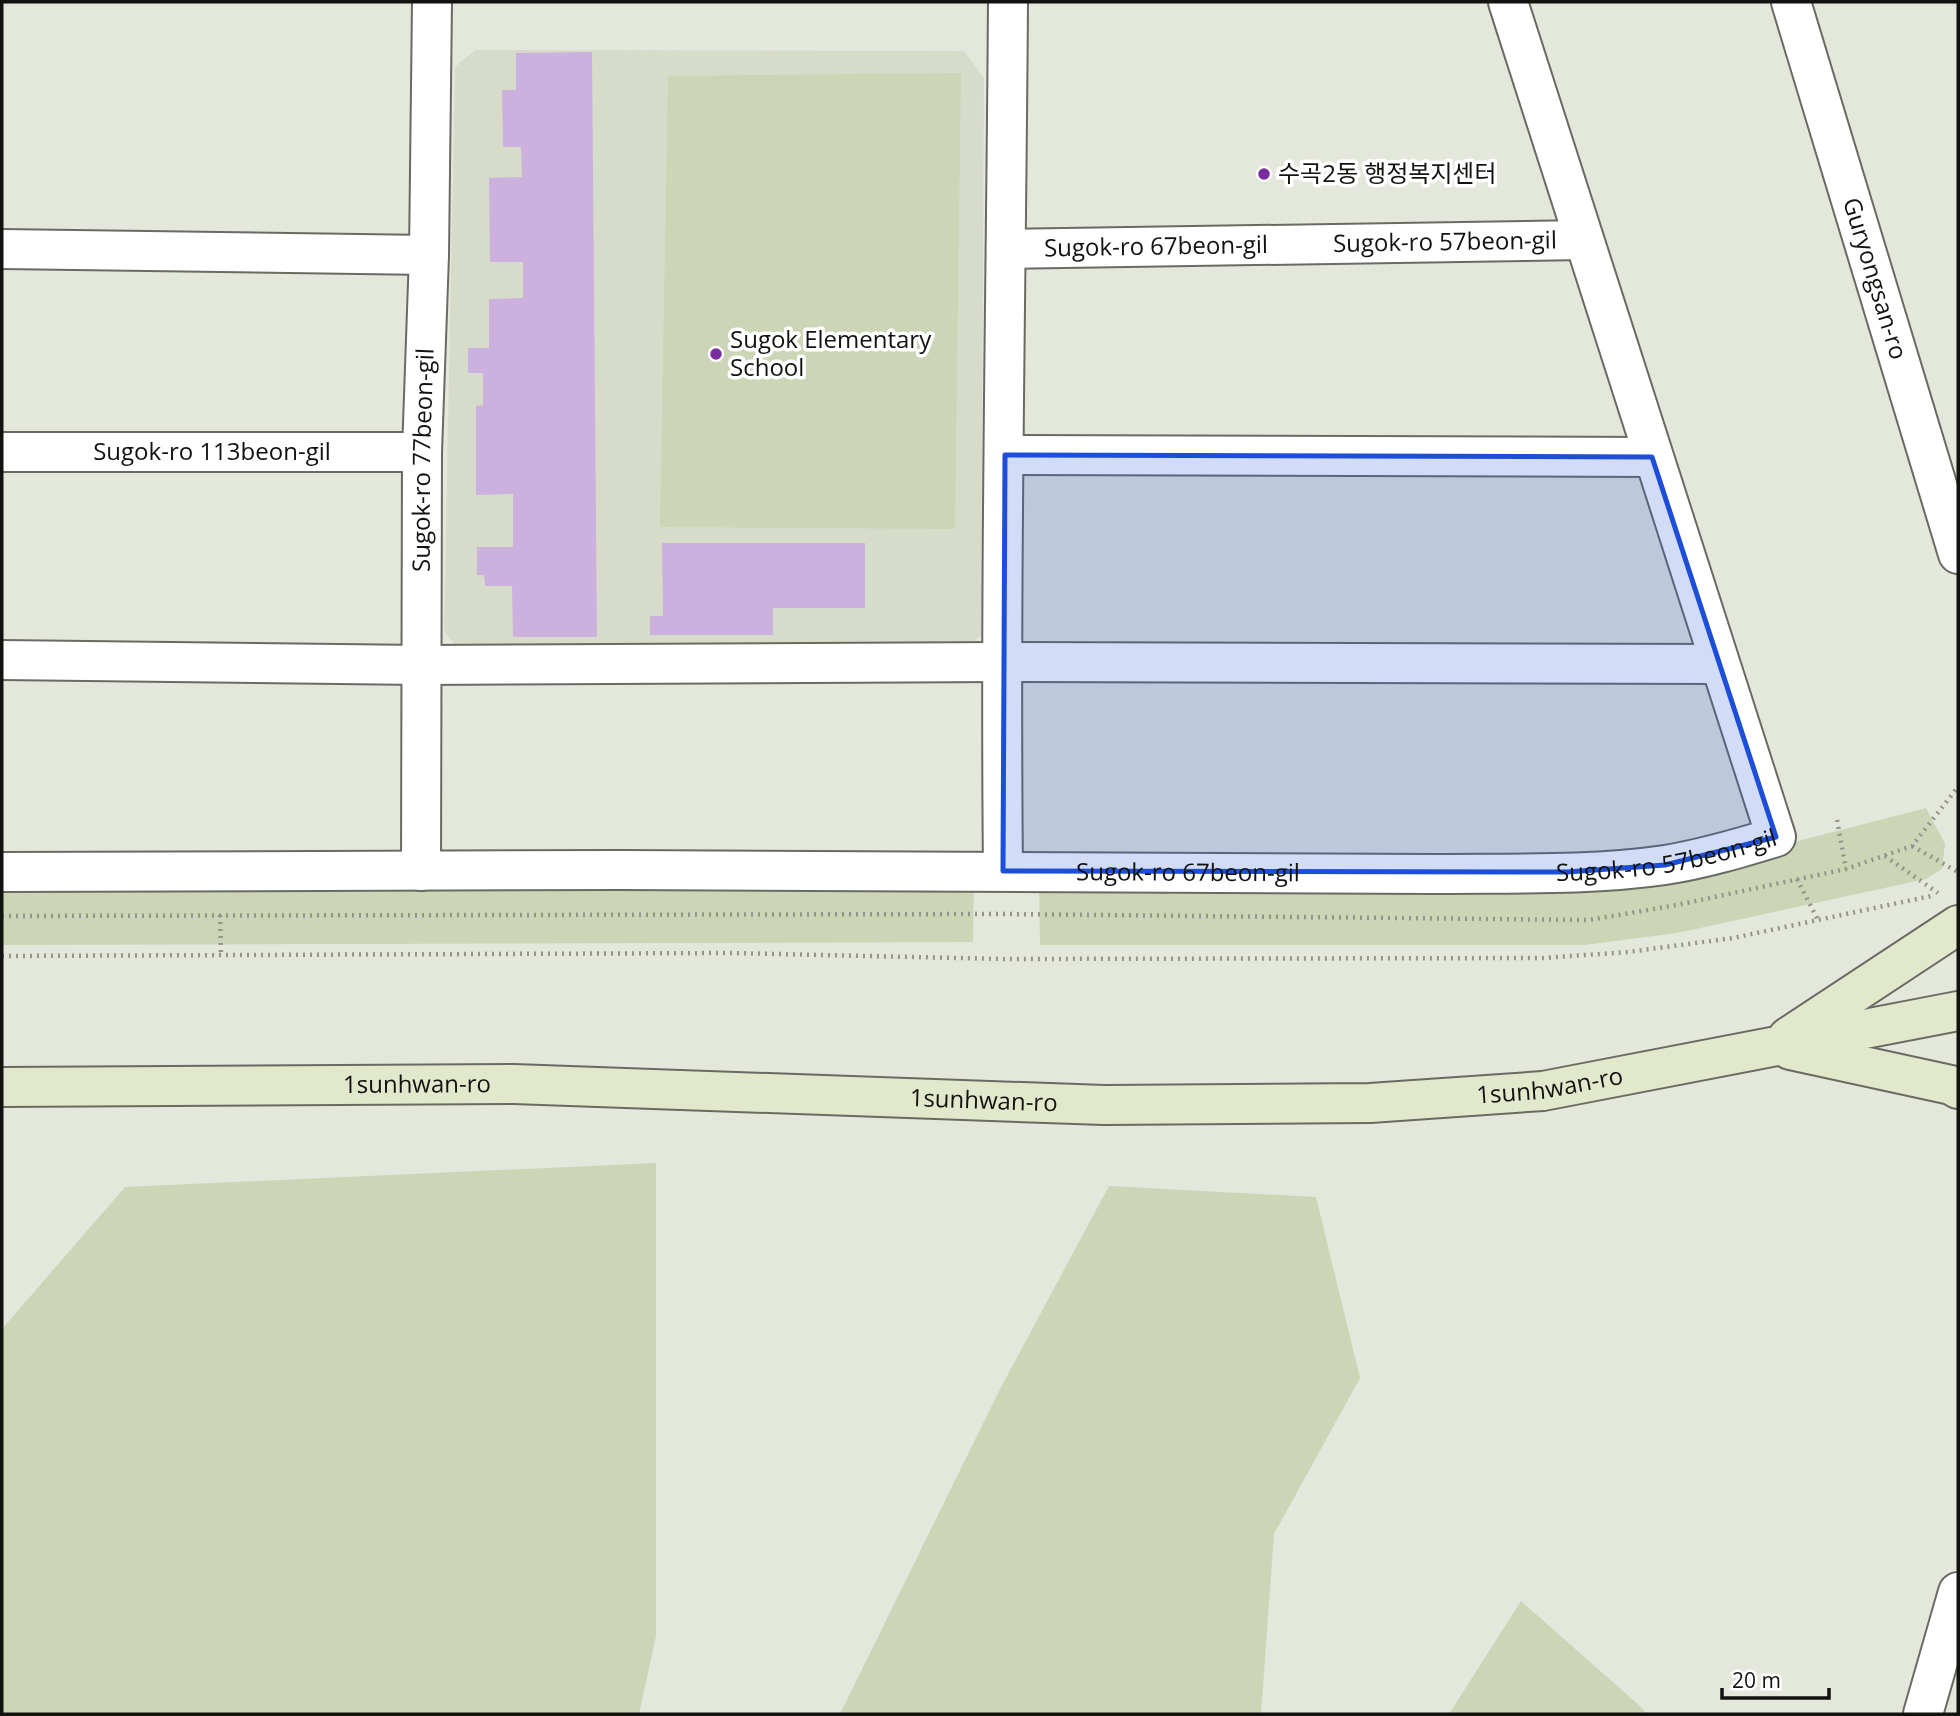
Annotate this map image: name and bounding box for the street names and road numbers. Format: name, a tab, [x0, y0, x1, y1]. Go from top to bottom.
street label: Guryongsan-ro	[1836, 193, 1916, 363]
street label: Sugok-ro 57beon-gil	[1333, 222, 1557, 259]
street label: Sugok-ro 67beon-gil	[1044, 227, 1268, 263]
street label: Sugok-ro 77beon-gil	[404, 347, 441, 572]
street label: Sugok-ro 113beon-gil	[93, 434, 331, 467]
street label: Sugok-ro 57beon-gil	[1556, 820, 1780, 888]
street label: Sugok-ro 67beon-gil	[1076, 854, 1300, 888]
street label: 1sunhwan-ro	[1475, 1058, 1626, 1111]
street label: 1sunhwan-ro	[343, 1066, 491, 1100]
street label: 1sunhwan-ro	[909, 1080, 1058, 1118]

